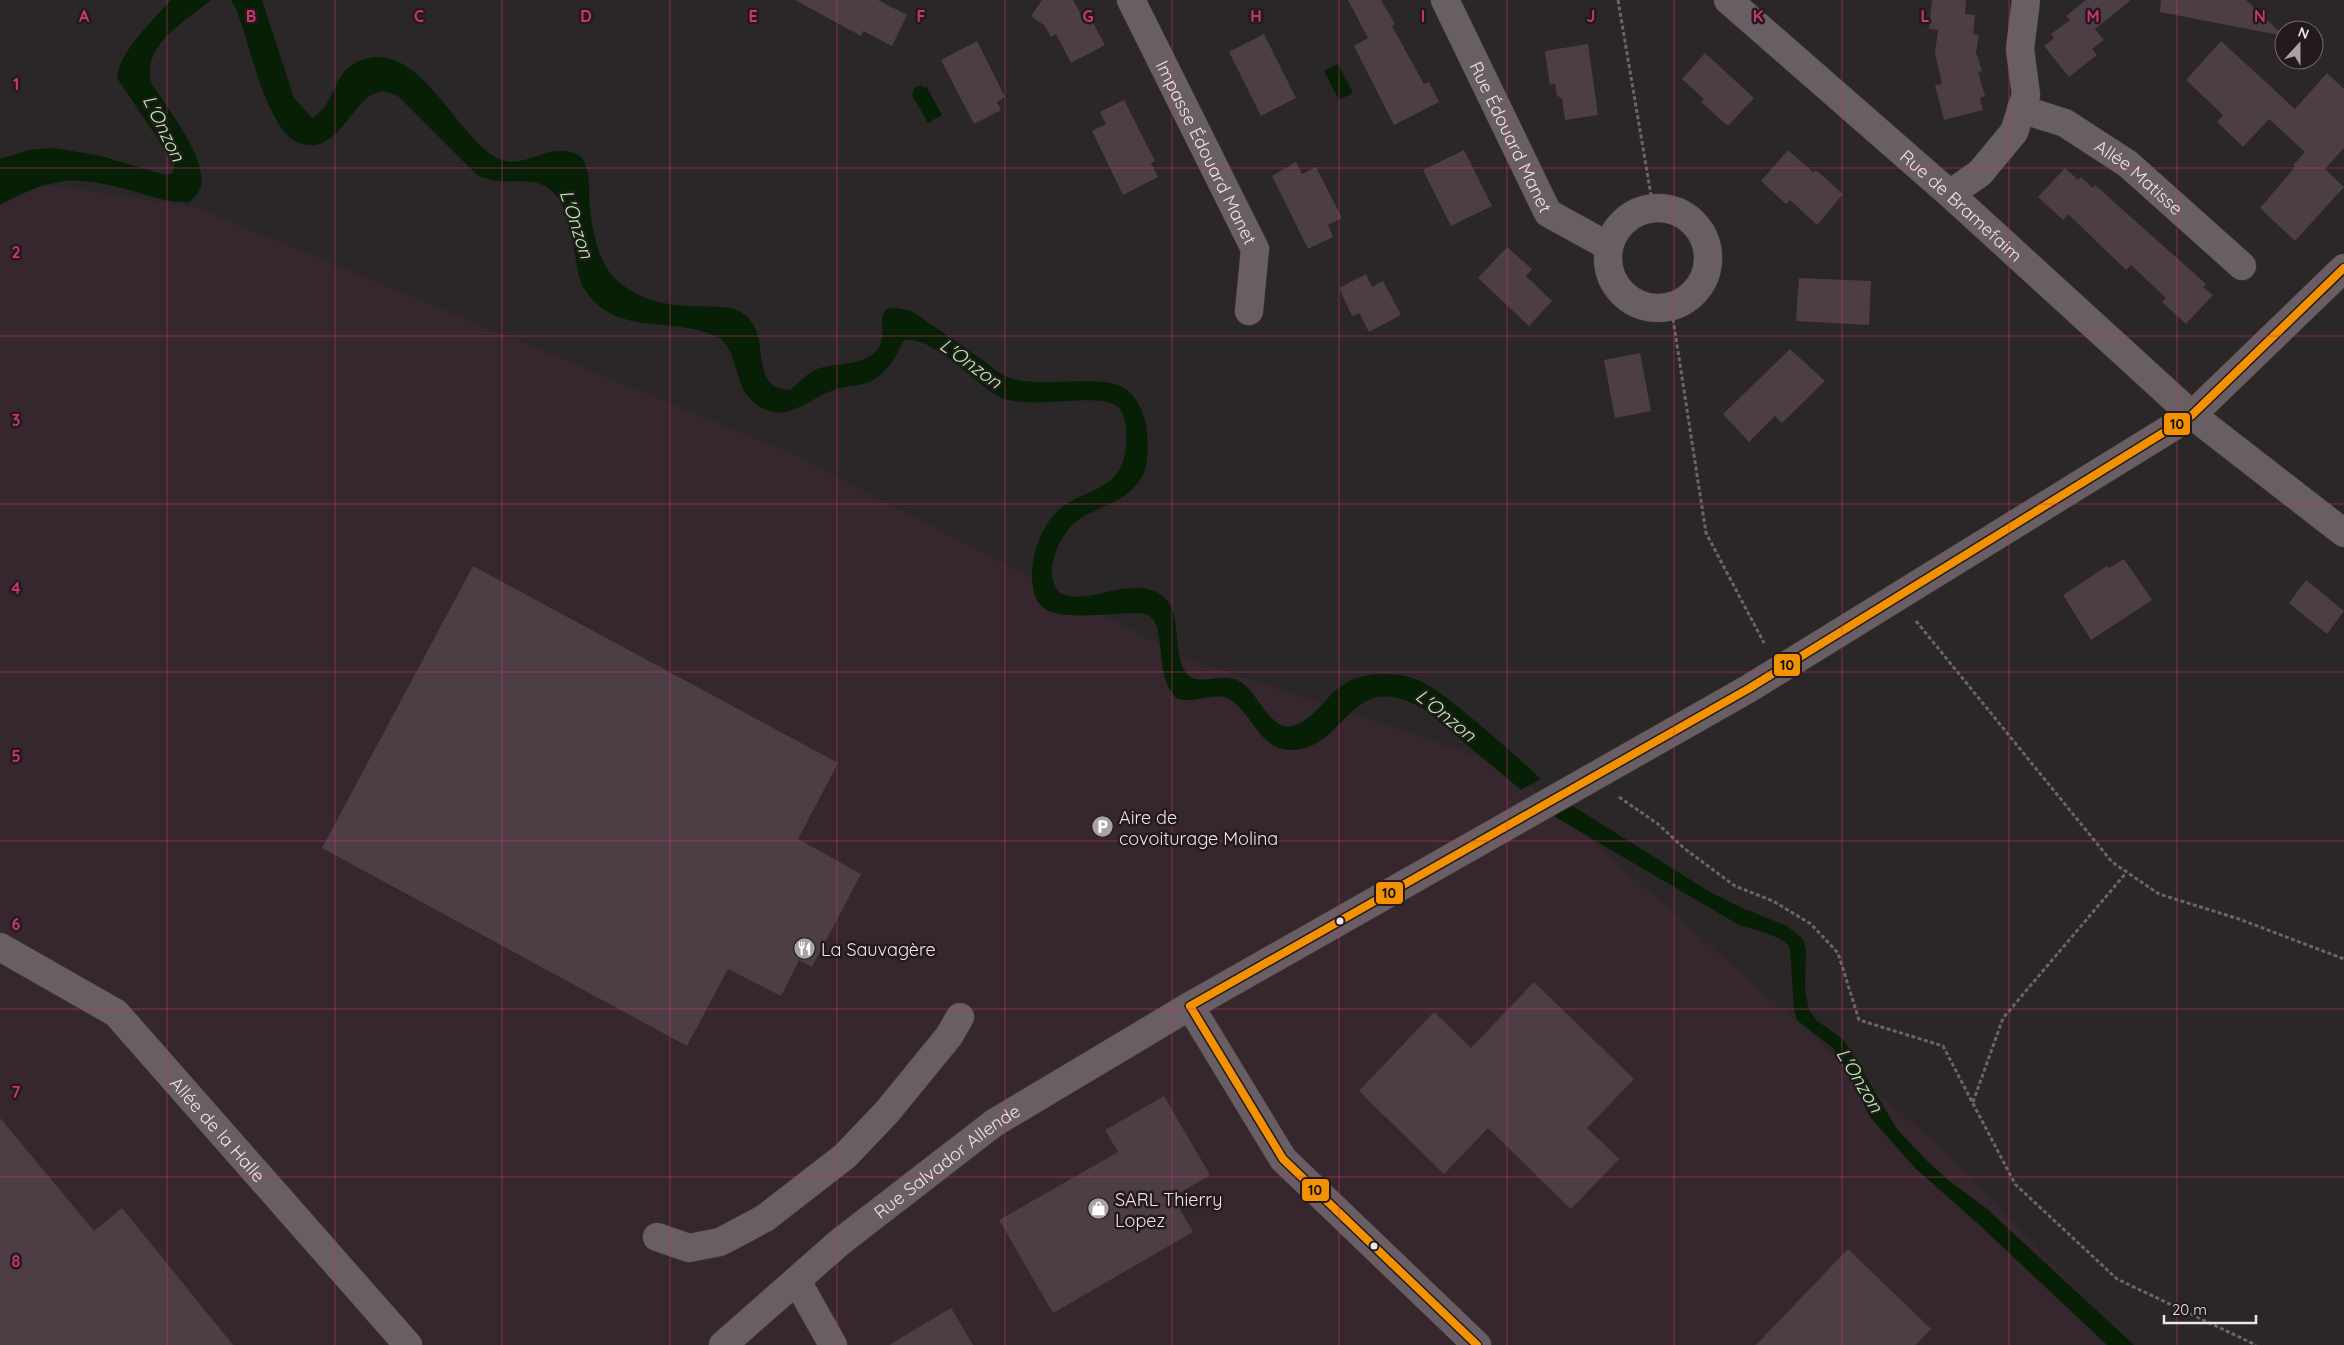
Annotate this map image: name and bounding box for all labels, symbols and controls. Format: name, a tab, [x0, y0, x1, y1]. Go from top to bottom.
text: A	[79, 6, 90, 26]
text: B	[246, 6, 256, 26]
text: C	[414, 6, 424, 26]
text: D	[580, 6, 592, 26]
text: E	[748, 6, 758, 26]
text: F	[917, 6, 926, 26]
text: G	[1082, 6, 1094, 26]
text: H	[1250, 6, 1262, 26]
text: I	[1421, 6, 1425, 26]
text: J	[1587, 6, 1595, 26]
text: K	[1753, 6, 1763, 26]
text: L	[1921, 6, 1930, 26]
text: M	[2086, 6, 2100, 26]
text: N	[2254, 6, 2266, 26]
north arrow	[2274, 20, 2324, 70]
text: N	[2296, 23, 2312, 43]
street label: Impasse Édouard Manet	[1151, 56, 1262, 248]
street label: Rue Édouard Manet	[1465, 57, 1558, 216]
text: 1	[13, 74, 19, 94]
water label: L'Onzon	[138, 91, 191, 166]
street label: Allée Matisse	[2090, 134, 2188, 220]
street label: Rue de Bramefaim	[1896, 144, 2028, 266]
water label: L'Onzon	[555, 187, 600, 262]
text: 2	[11, 242, 21, 262]
water label: L'Onzon	[935, 333, 1007, 394]
text: 3	[12, 410, 20, 430]
line badge: 10	[2163, 412, 2191, 436]
text: 10	[2170, 415, 2184, 433]
text: 4	[11, 578, 21, 598]
line badge: 10	[1773, 653, 1801, 677]
text: 10	[1780, 656, 1794, 674]
water label: L'Onzon	[1411, 683, 1482, 747]
text: 5	[11, 746, 21, 766]
place label: Aire de covoiturage Molina	[1119, 806, 1278, 850]
parking icon: Aire de covoiturage Molina	[1091, 815, 1115, 839]
line badge: 10	[1375, 881, 1404, 905]
text: 10	[1382, 884, 1396, 902]
text: 6	[12, 914, 21, 934]
unlabelled marker	[1335, 916, 1345, 926]
restaurant icon: La Sauvagère	[793, 937, 817, 961]
place label: La Sauvagère	[821, 938, 936, 961]
water label: L'Onzon	[1832, 1044, 1889, 1117]
street label: Allée de la Halle	[165, 1071, 271, 1187]
text: 7	[12, 1082, 21, 1102]
street label: Rue Salvador Allende	[869, 1099, 1024, 1223]
line badge: 10	[1301, 1178, 1330, 1202]
text: 10	[1308, 1181, 1322, 1199]
place label: SARL Thierry Lopez	[1115, 1188, 1223, 1232]
shop icon: SARL Thierry Lopez	[1087, 1197, 1111, 1221]
unlabelled marker	[1369, 1241, 1379, 1251]
text: 8	[12, 1251, 21, 1271]
scale bar	[2164, 1292, 2256, 1324]
text: 20 m	[2172, 1300, 2207, 1319]

